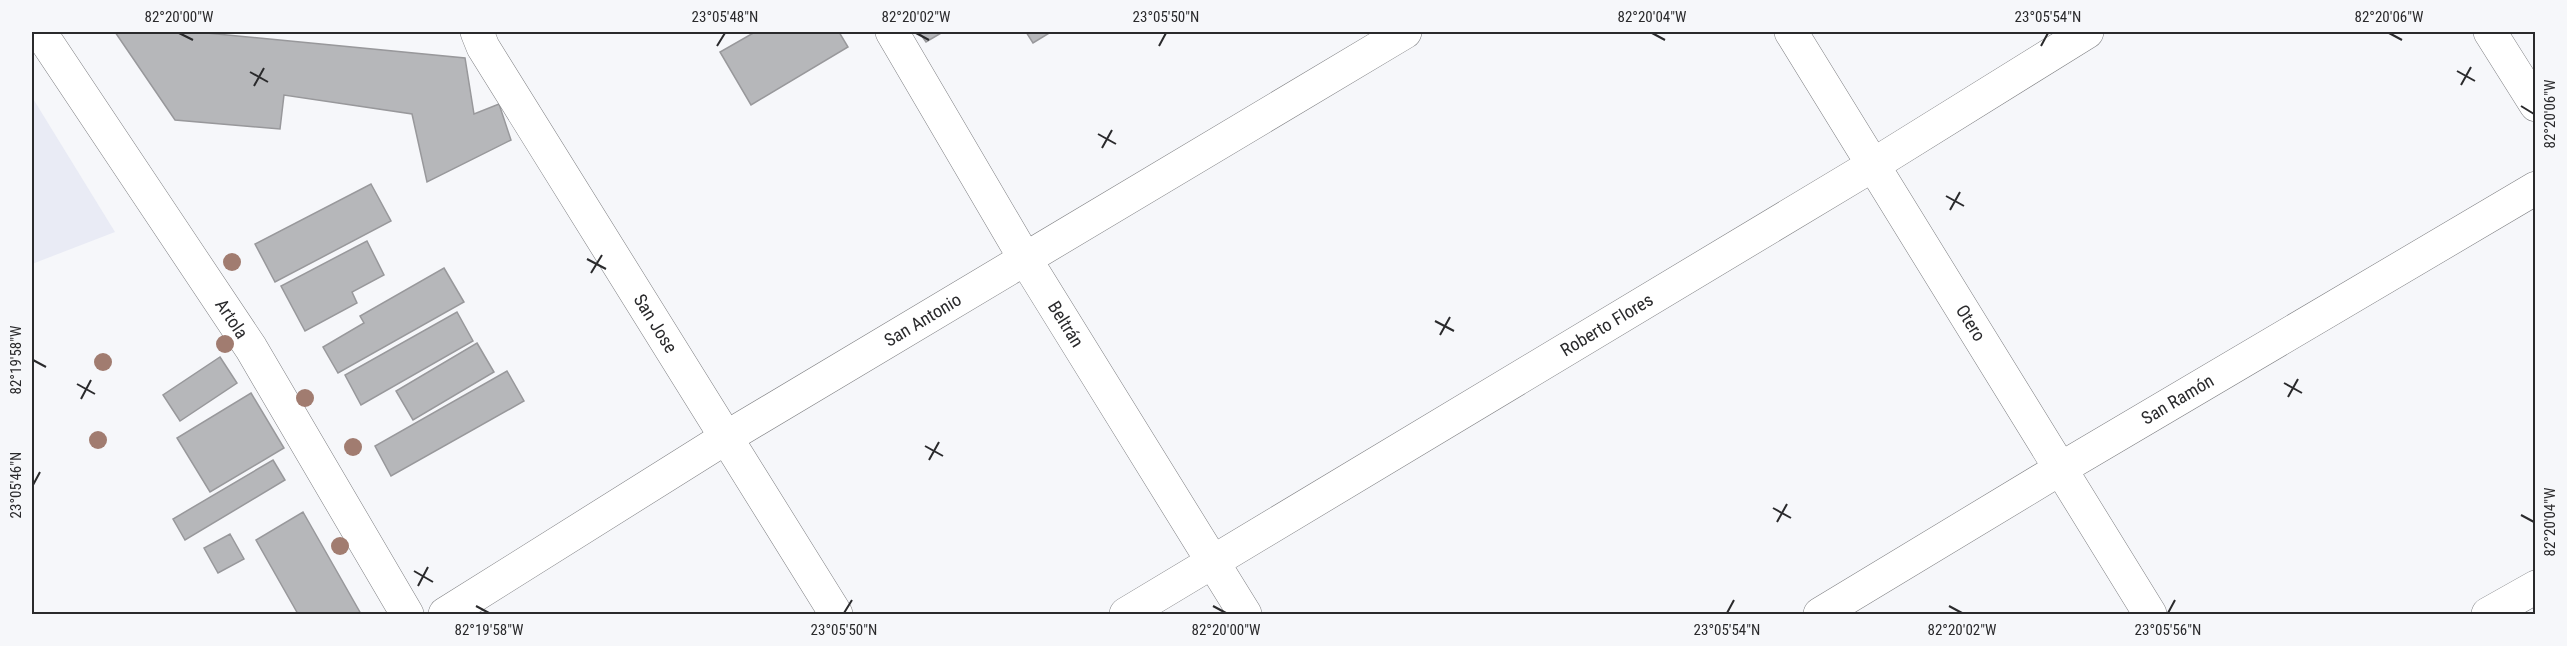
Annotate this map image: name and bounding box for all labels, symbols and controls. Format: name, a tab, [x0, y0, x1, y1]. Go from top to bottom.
text: 82°20'00"W	[145, 8, 214, 26]
text: 23°05'48"N	[692, 8, 758, 26]
text: 82°20'02"W	[882, 8, 951, 26]
text: 23°05'50"N	[1133, 8, 1199, 26]
text: 82°20'04"W	[1618, 8, 1687, 26]
text: 23°05'54"N	[2015, 8, 2081, 26]
text: 82°20'06"W	[2355, 8, 2424, 26]
text: 82°20'06"W	[2541, 79, 2559, 148]
street label: San Antonio	[880, 289, 965, 351]
street label: Roberto Flores	[1557, 289, 1657, 360]
street label: San Jose	[629, 290, 682, 357]
street label: Artola	[211, 295, 253, 342]
street label: Beltrán	[1044, 297, 1088, 351]
street label: Otero	[1952, 301, 1990, 345]
text: 82°19'58"W	[7, 325, 25, 394]
street label: San Ramón	[2137, 370, 2217, 429]
text: 23°05'46"N	[7, 452, 25, 518]
text: 82°20'04"W	[2541, 487, 2559, 556]
text: 82°19'58"W	[455, 621, 524, 639]
text: 23°05'50"N	[811, 621, 877, 639]
text: 82°20'00"W	[1192, 621, 1261, 639]
text: 23°05'54"N	[1694, 621, 1760, 639]
text: 82°20'02"W	[1928, 621, 1997, 639]
text: 23°05'56"N	[2135, 621, 2201, 639]

